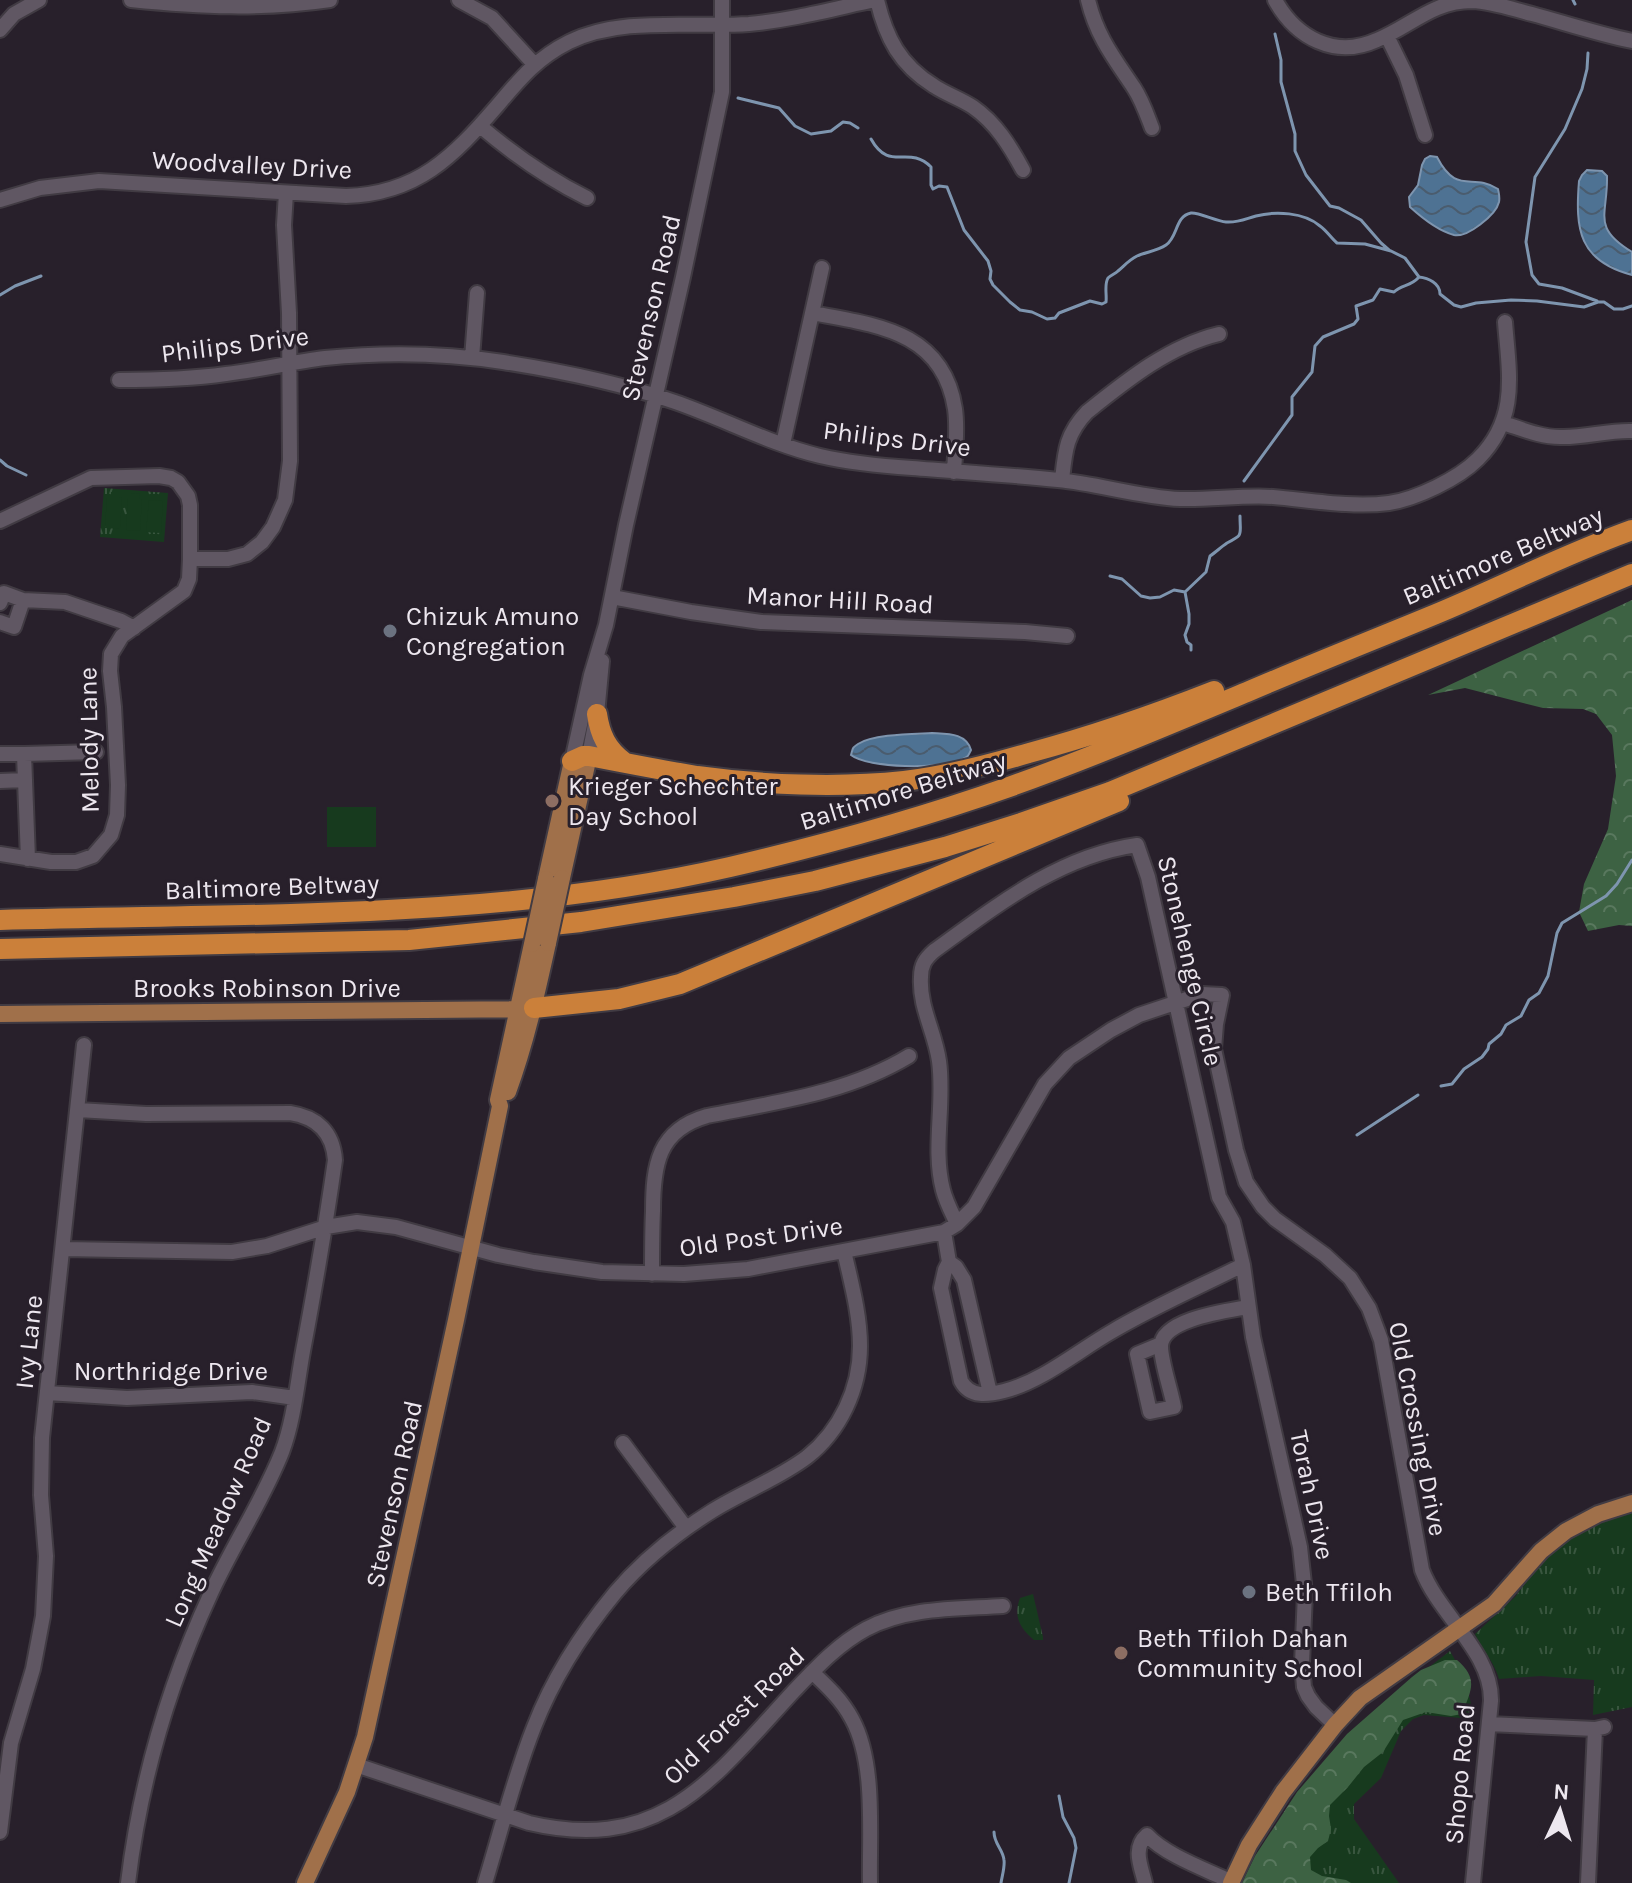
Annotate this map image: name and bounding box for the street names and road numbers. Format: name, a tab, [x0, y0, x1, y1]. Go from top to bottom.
street label: Woodvalley Drive	[151, 144, 353, 186]
street label: Stevenson Road	[614, 212, 688, 404]
street label: Philips Drive	[159, 321, 311, 369]
street label: Philips Drive	[821, 415, 973, 463]
street label: Baltimore Beltway	[1398, 500, 1608, 612]
street label: Manor Hill Road	[746, 580, 934, 620]
street label: Melody Lane	[72, 667, 106, 813]
street label: Baltimore Beltway	[796, 745, 1010, 837]
street label: Stonehenge Circle	[1151, 853, 1229, 1069]
street label: Baltimore Beltway	[164, 868, 380, 906]
street label: Brooks Robinson Drive	[133, 973, 401, 1004]
street label: Old Post Drive	[677, 1210, 845, 1264]
street label: Ivy Lane	[9, 1294, 49, 1390]
street label: Old Crossing Drive	[1382, 1319, 1454, 1539]
street label: Northridge Drive	[74, 1356, 268, 1387]
street label: Stevenson Road	[359, 1398, 429, 1590]
street label: Long Meadow Road	[158, 1412, 278, 1632]
street label: Torah Drive	[1283, 1427, 1341, 1563]
street label: Old Forest Road	[657, 1641, 811, 1791]
street label: Shopo Road	[1438, 1702, 1482, 1846]

